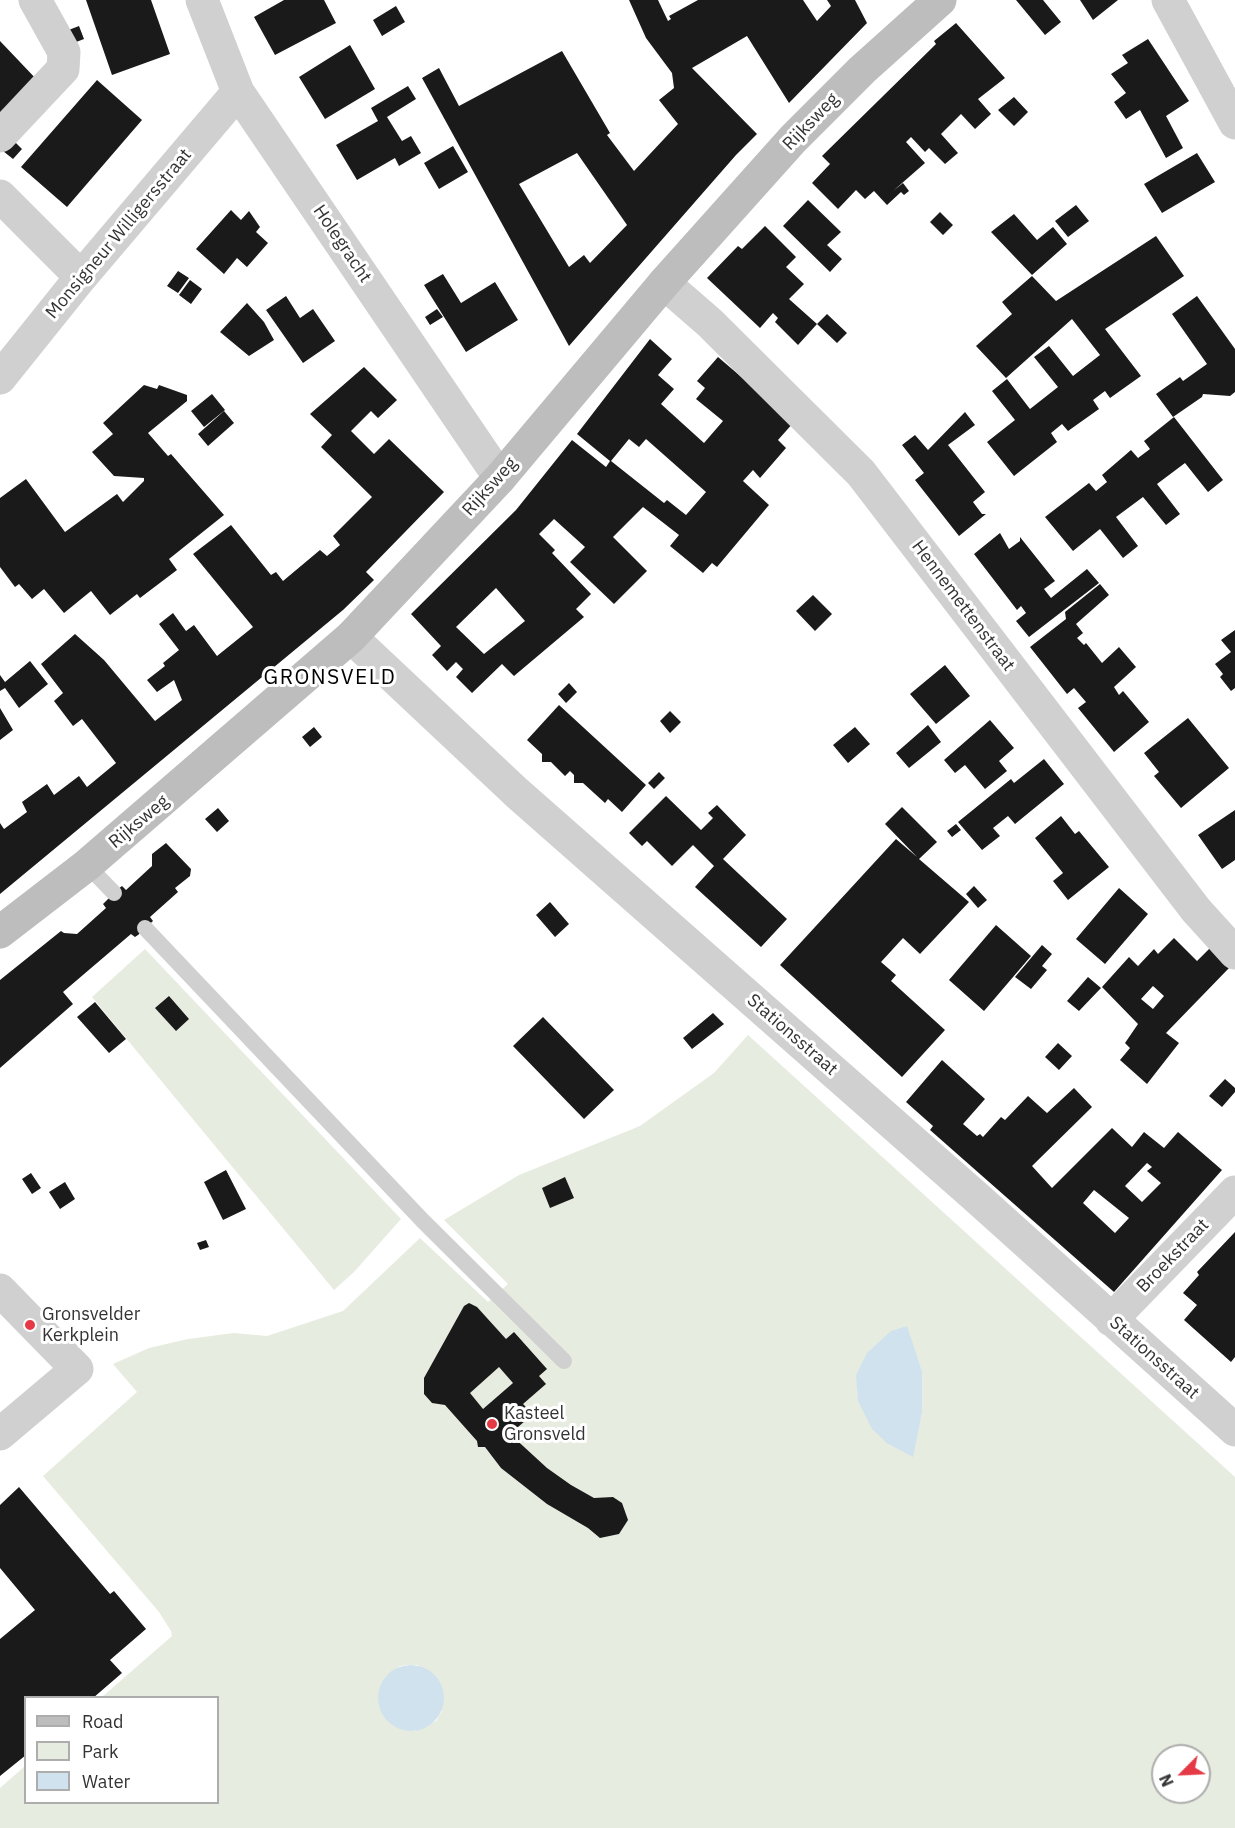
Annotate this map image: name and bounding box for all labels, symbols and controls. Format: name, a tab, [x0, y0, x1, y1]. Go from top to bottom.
street label: Rijksweg	[778, 89, 844, 155]
street label: Monsigneur Willigersstraat	[42, 145, 196, 323]
street label: Holegracht	[308, 201, 376, 287]
street label: Rijksweg	[458, 453, 522, 521]
street label: Hennemettenstraat	[907, 536, 1019, 676]
district label: GRONSVELD	[264, 665, 396, 691]
street label: Rijksweg	[105, 791, 173, 853]
street label: Stationsstraat	[742, 990, 842, 1080]
street label: Broekstraat	[1132, 1214, 1214, 1298]
place label: Gronsvelder Kerkplein	[42, 1304, 140, 1346]
street label: Stationsstraat	[1105, 1312, 1203, 1404]
marker: Gronsvelder Kerkplein	[23, 1318, 37, 1332]
place label: Kasteel Gronsveld	[504, 1403, 586, 1446]
marker: Kasteel Gronsveld	[485, 1417, 499, 1431]
legend	[24, 1696, 219, 1804]
text: Road	[82, 1710, 123, 1733]
text: Park	[82, 1740, 118, 1763]
north arrow	[1151, 1744, 1211, 1804]
text: Water	[82, 1770, 130, 1793]
text: N	[1155, 1771, 1178, 1790]

